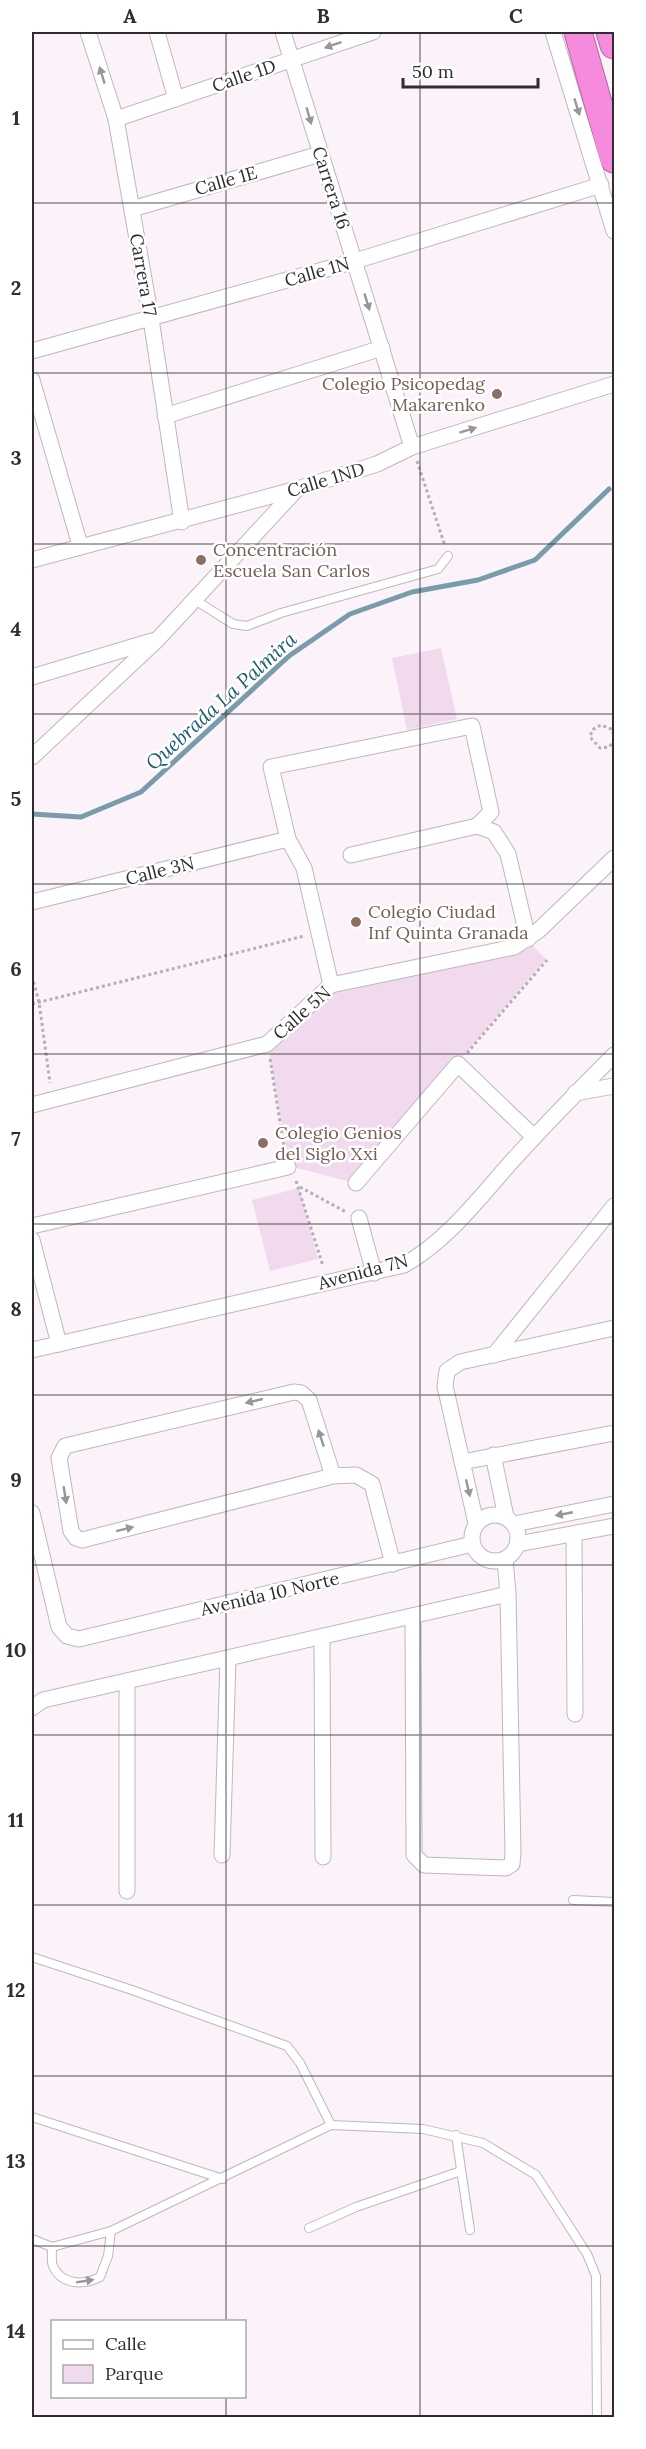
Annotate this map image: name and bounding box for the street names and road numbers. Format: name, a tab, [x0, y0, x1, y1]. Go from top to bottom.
street label: Calle 1D	[209, 54, 279, 97]
street label: Carrera 16	[307, 144, 356, 232]
street label: Calle 1E	[192, 161, 260, 200]
street label: Carrera 17	[125, 232, 162, 318]
street label: Calle 1N	[282, 251, 352, 292]
street label: Calle 1ND	[284, 457, 367, 502]
street label: Calle 3N	[123, 851, 197, 890]
street label: Calle 5N	[268, 981, 335, 1044]
street label: Avenida 7N	[314, 1248, 410, 1295]
street label: Avenida 10 Norte	[197, 1566, 342, 1621]

